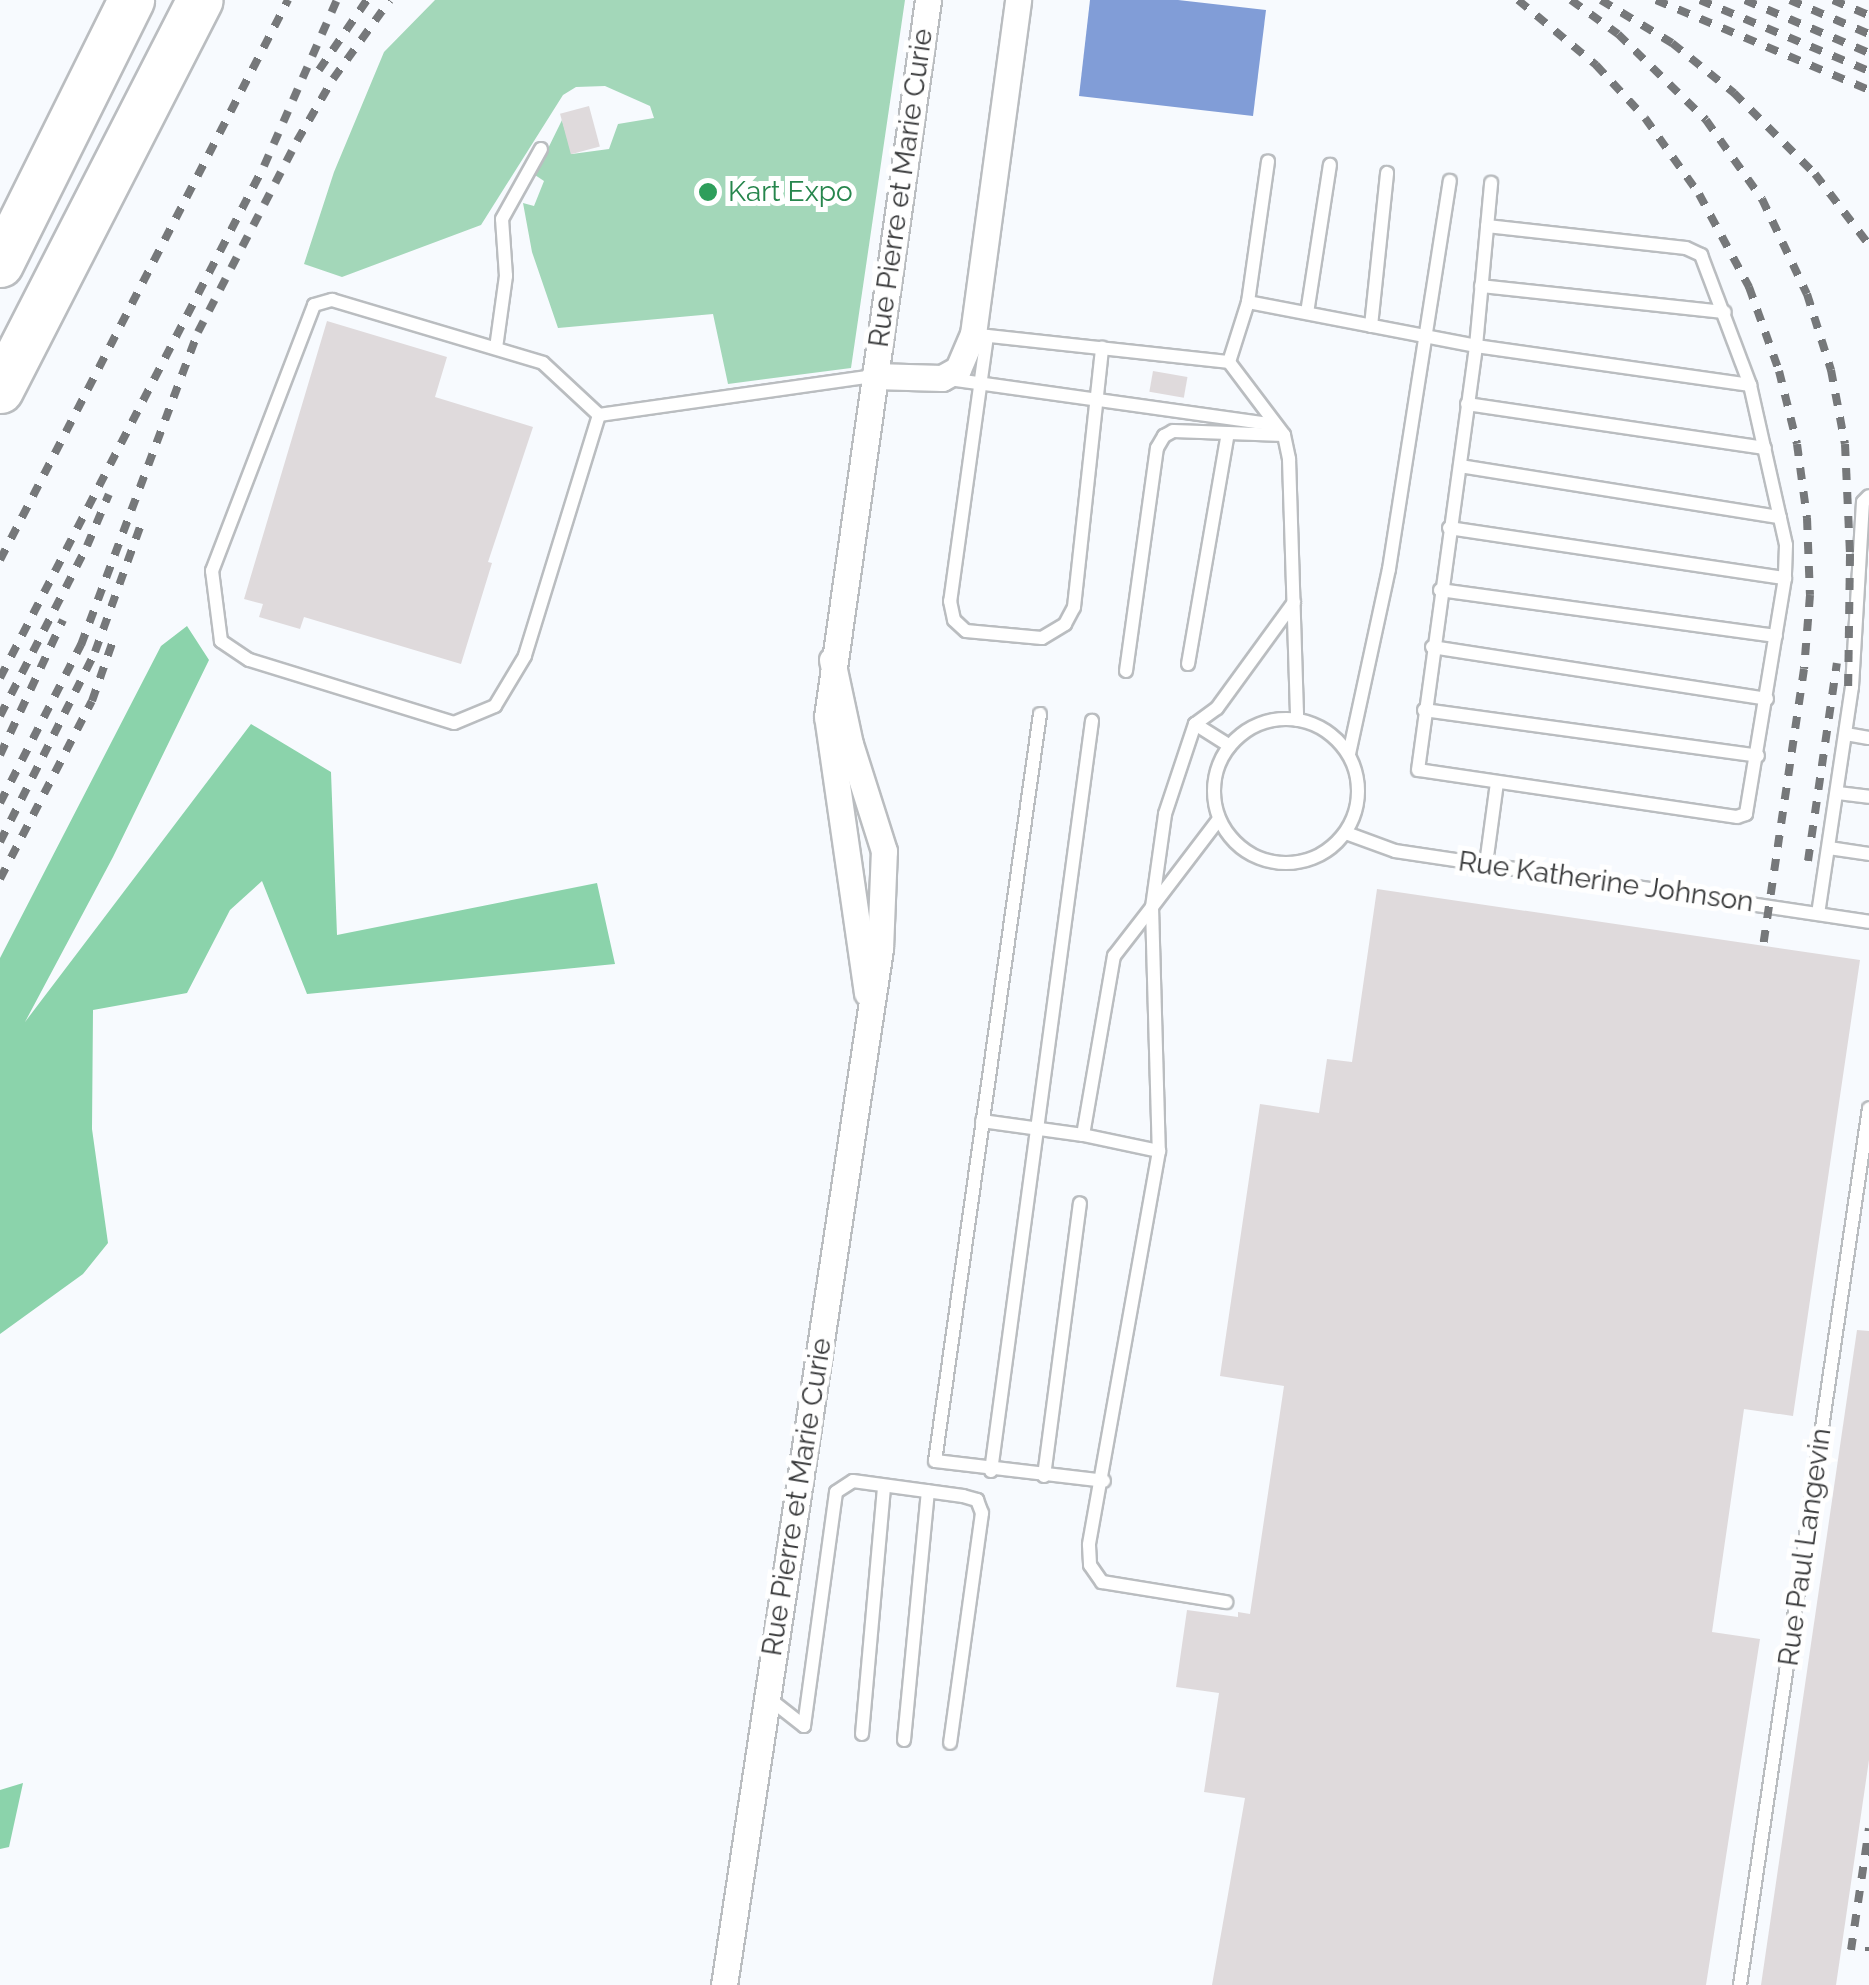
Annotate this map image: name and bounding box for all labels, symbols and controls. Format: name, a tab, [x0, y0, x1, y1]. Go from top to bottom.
street label: Rue Pierre et Marie Curie	[862, 27, 940, 349]
place label: Kart Expo	[728, 175, 853, 209]
marker: Kart Expo	[697, 181, 719, 203]
street label: Rue Katherine Johnson	[1456, 845, 1756, 919]
street label: Rue Pierre et Marie Curie	[755, 1336, 839, 1658]
street label: Rue Paul Langevin	[1772, 1425, 1838, 1669]

